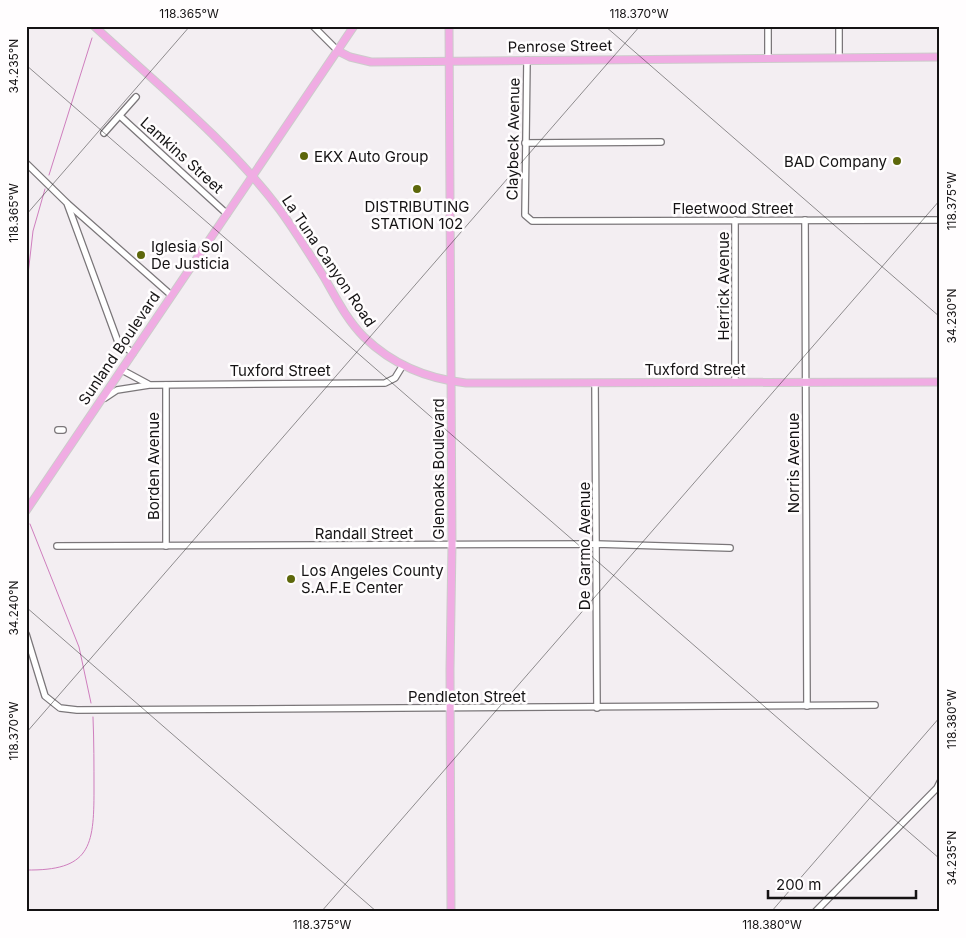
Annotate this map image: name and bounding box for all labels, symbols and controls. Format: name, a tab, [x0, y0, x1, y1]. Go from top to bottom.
text: 118.365°W	[159, 6, 219, 21]
text: 118.370°W	[610, 6, 669, 21]
street label: Penrose Street	[507, 36, 613, 56]
text: 34.235°N	[6, 39, 21, 93]
street label: Claybeck Avenue	[502, 77, 524, 201]
street label: Lamkins Street	[137, 113, 228, 197]
place label: EKX Auto Group	[314, 147, 428, 166]
marker: EKX Auto Group	[298, 150, 310, 162]
place label: BAD Company	[784, 152, 888, 171]
marker: BAD Company	[891, 155, 903, 167]
text: 118.375°W	[944, 171, 959, 230]
text: 118.365°W	[6, 183, 21, 243]
marker: DISTRIBUTING STATION 102	[411, 183, 423, 195]
street label: La Tuna Canyon Road	[278, 192, 380, 330]
place label: DISTRIBUTING STATION 102	[364, 197, 470, 233]
street label: Fleetwood Street	[673, 199, 794, 218]
street label: Herrick Avenue	[714, 232, 733, 341]
place label: Iglesia Sol De Justicia	[151, 237, 229, 273]
marker: Iglesia Sol De Justicia	[135, 249, 147, 261]
street label: Sunland Boulevard	[74, 288, 164, 408]
text: 34.230°N	[944, 288, 959, 344]
street label: Tuxford Street	[644, 360, 746, 379]
street label: Tuxford Street	[229, 361, 331, 380]
street label: Glenoaks Boulevard	[429, 398, 448, 540]
street label: Borden Avenue	[144, 412, 163, 520]
street label: Norris Avenue	[784, 413, 803, 513]
street label: De Garmo Avenue	[575, 482, 594, 610]
street label: Randall Street	[315, 524, 413, 543]
place label: Los Angeles County S.A.F.E Center	[301, 561, 444, 597]
marker: Los Angeles County S.A.F.E Center	[285, 573, 297, 585]
text: 34.240°N	[6, 580, 21, 636]
street label: Pendleton Street	[408, 687, 526, 706]
text: 118.380°W	[944, 689, 959, 749]
text: 118.370°W	[6, 701, 21, 760]
text: 34.235°N	[944, 831, 959, 885]
scale bar	[768, 868, 916, 900]
text: 200 m	[776, 875, 821, 894]
text: 118.375°W	[293, 917, 352, 932]
text: 118.380°W	[742, 917, 802, 932]

